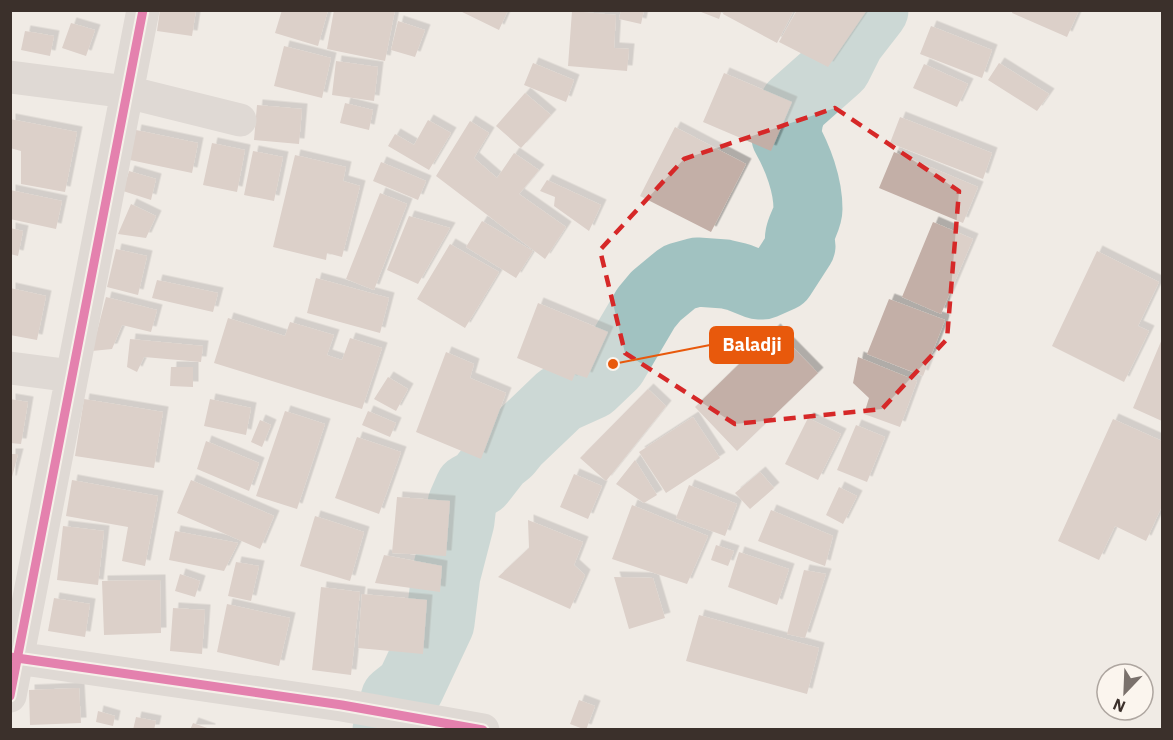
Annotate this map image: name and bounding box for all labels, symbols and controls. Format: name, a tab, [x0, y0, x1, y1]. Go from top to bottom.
callout: Baladji	[710, 327, 793, 363]
text: Baladji	[722, 333, 782, 356]
north arrow	[1095, 662, 1155, 722]
text: N	[1110, 694, 1128, 717]

